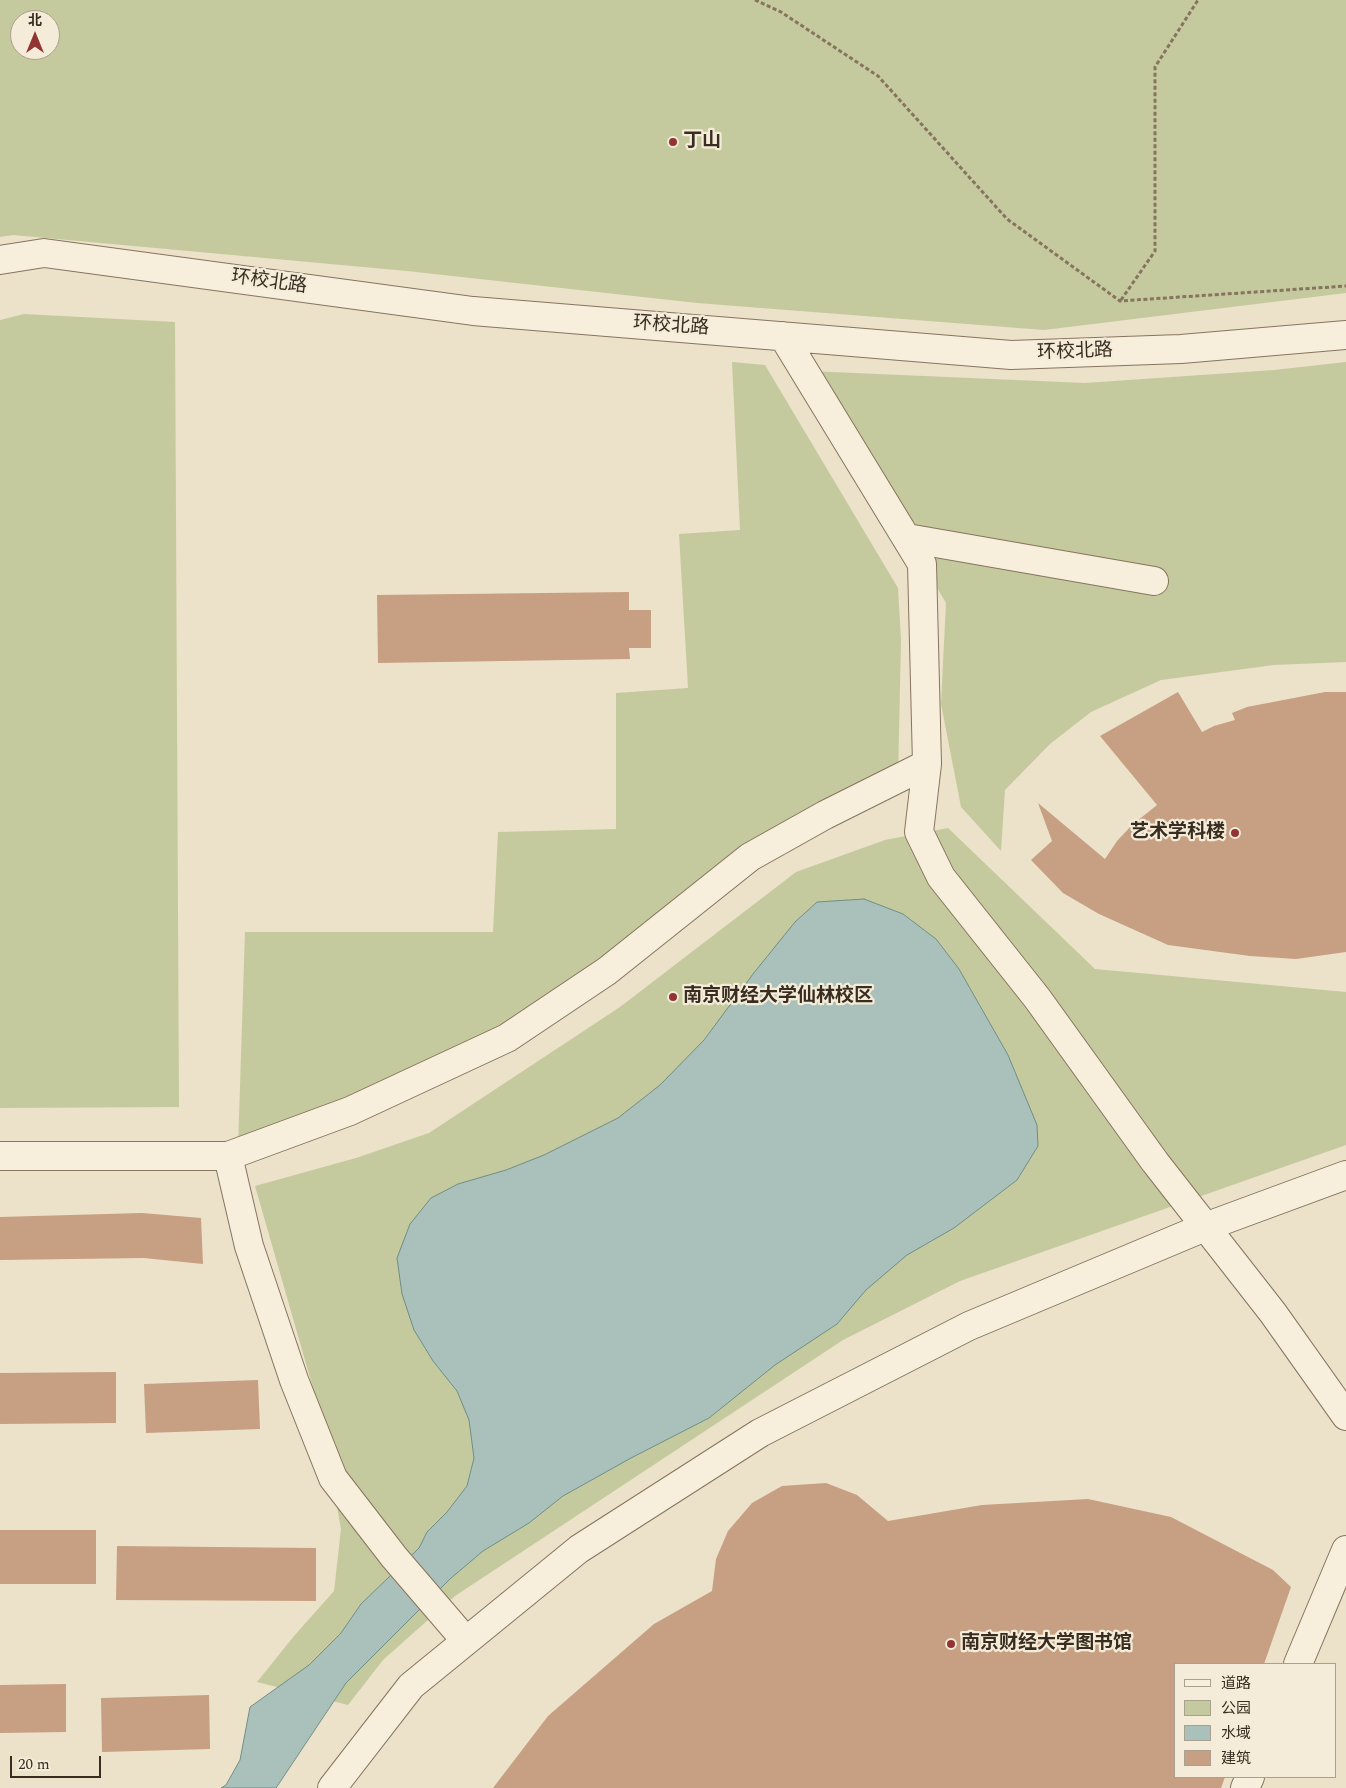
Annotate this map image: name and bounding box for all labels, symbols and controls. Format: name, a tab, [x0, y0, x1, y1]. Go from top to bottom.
north arrow	[10, 10, 60, 60]
text: 北	[28, 10, 42, 31]
place label: 丁山	[683, 131, 721, 153]
marker: 丁山	[667, 136, 679, 148]
street label: 环校北路	[230, 266, 308, 300]
street label: 环校北路	[632, 313, 710, 341]
street label: 环校北路	[1037, 340, 1113, 366]
place label: 艺术学科楼	[1130, 822, 1225, 844]
marker: 艺术学科楼	[1229, 827, 1241, 839]
place label: 南京财经大学仙林校区	[683, 986, 873, 1008]
marker: 南京财经大学仙林校区	[667, 991, 679, 1003]
place label: 南京财经大学图书馆	[961, 1633, 1132, 1655]
marker: 南京财经大学图书馆	[945, 1638, 957, 1650]
legend	[1174, 1663, 1336, 1778]
text: 道路	[1221, 1672, 1251, 1695]
text: 公园	[1221, 1697, 1251, 1720]
text: 水域	[1221, 1722, 1251, 1745]
scale bar	[12, 1746, 104, 1778]
text: 建筑	[1221, 1747, 1251, 1770]
text: 20 m	[18, 1753, 50, 1776]

